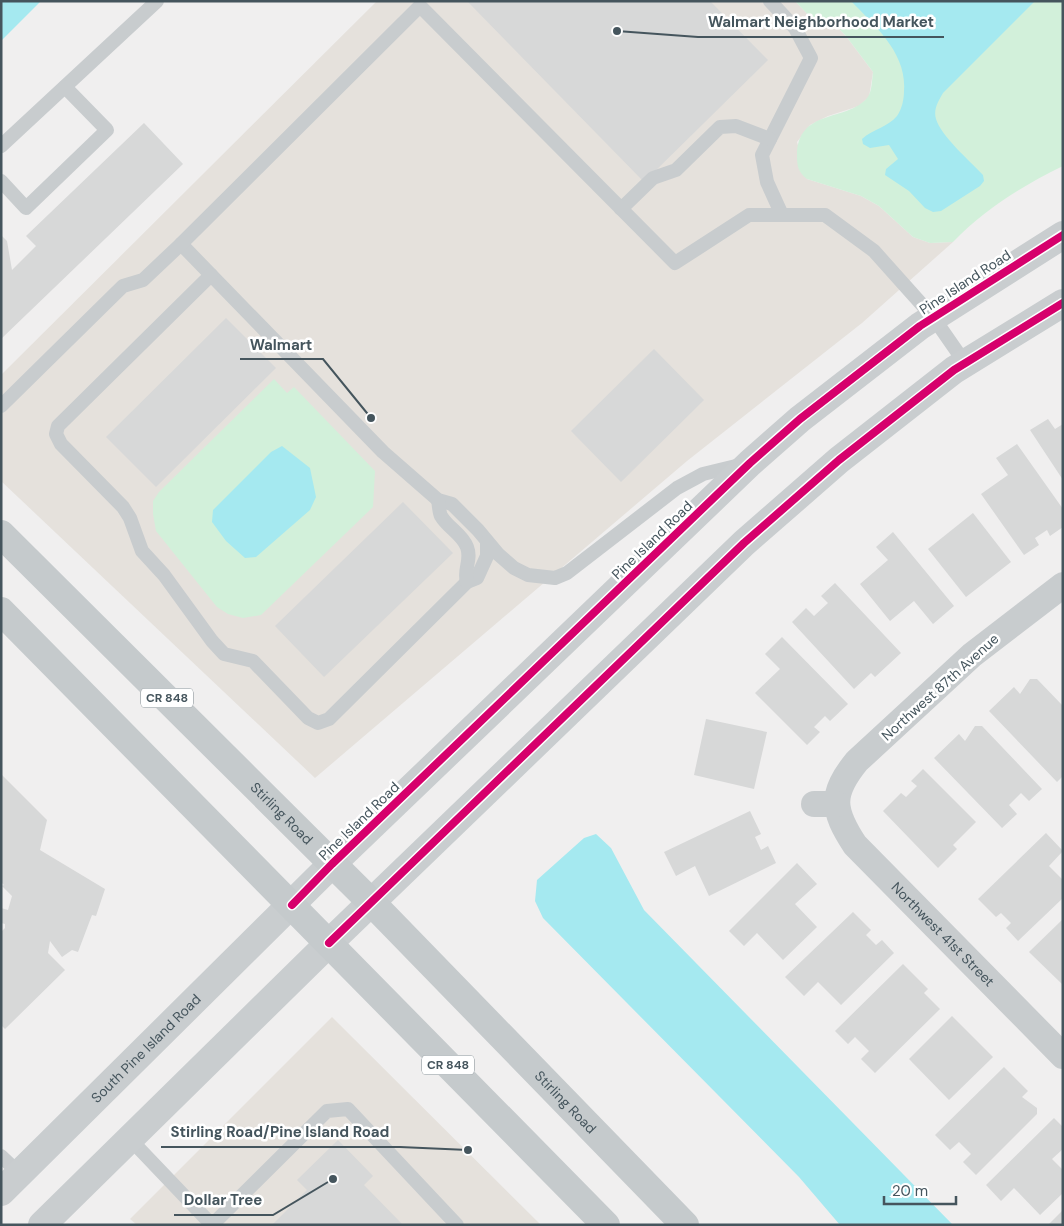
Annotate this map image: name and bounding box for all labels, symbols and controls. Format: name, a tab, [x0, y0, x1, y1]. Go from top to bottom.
callout: Walmart Neighborhood Market	[698, 7, 944, 37]
text: Walmart Neighborhood Market	[708, 12, 934, 32]
street label: Pine Island Road	[916, 246, 1014, 318]
callout: Walmart	[240, 329, 323, 359]
text: Walmart	[250, 335, 312, 355]
street label: Pine Island Road	[608, 497, 696, 583]
street label: Northwest 87th Avenue	[878, 630, 1002, 744]
road number: CR 848	[141, 688, 193, 708]
street label: Stirling Road	[247, 778, 317, 848]
street label: Pine Island Road	[315, 778, 403, 864]
street label: Northwest 41st Street	[888, 878, 998, 990]
street label: South Pine Island Road	[87, 990, 205, 1107]
road number: CR 848	[422, 1056, 474, 1074]
street label: Stirling Road	[531, 1067, 600, 1137]
callout: Stirling Road/Pine Island Road	[161, 1117, 400, 1147]
text: Stirling Road/Pine Island Road	[171, 1122, 389, 1142]
scale bar	[884, 1174, 956, 1206]
text: 20 m	[892, 1181, 928, 1201]
callout: Dollar Tree	[174, 1185, 273, 1215]
text: Dollar Tree	[184, 1190, 262, 1210]

